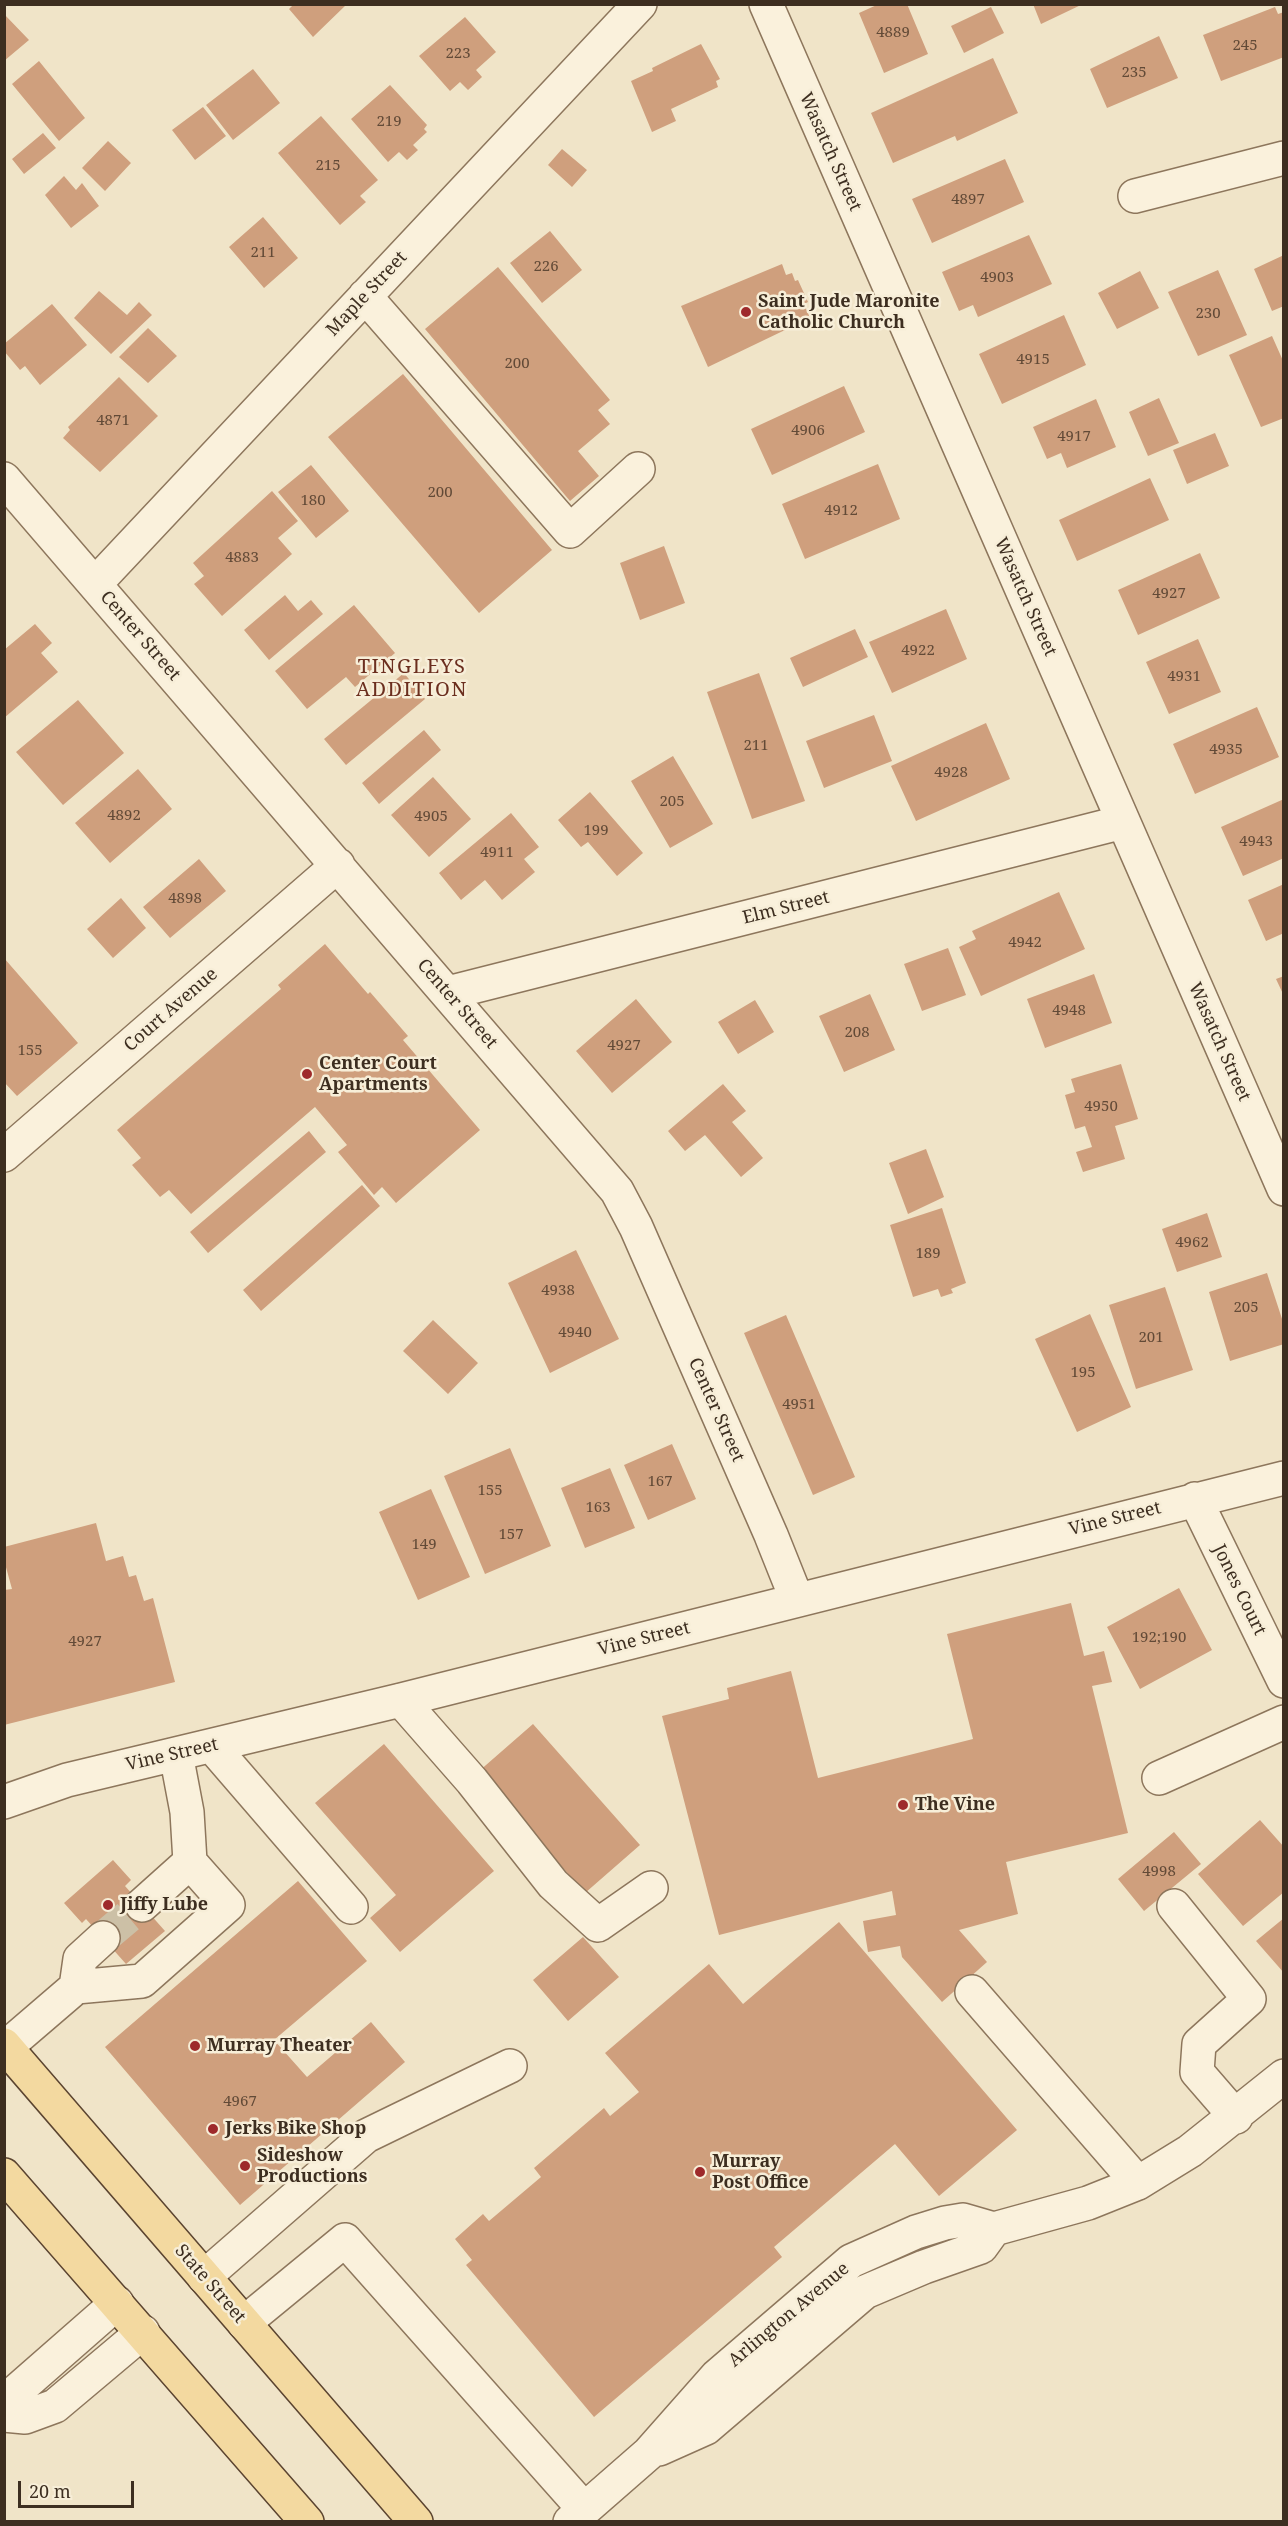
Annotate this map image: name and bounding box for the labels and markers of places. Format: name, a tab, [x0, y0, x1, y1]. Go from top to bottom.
place label: Saint Jude Maronite Catholic Church	[758, 291, 940, 334]
marker: Saint Jude Maronite Catholic Church	[739, 305, 753, 319]
place label: Center Court Apartments	[319, 1053, 437, 1096]
marker: Center Court Apartments	[300, 1067, 314, 1081]
place label: The Vine	[915, 1794, 995, 1816]
marker: The Vine	[896, 1798, 910, 1812]
place label: Jiffy Lube	[120, 1894, 208, 1916]
marker: Jiffy Lube	[101, 1898, 115, 1912]
place label: Murray Theater	[207, 2035, 352, 2057]
marker: Murray Theater	[188, 2039, 202, 2053]
place label: Jerks Bike Shop	[225, 2118, 366, 2140]
marker: Jerks Bike Shop	[206, 2122, 220, 2136]
place label: Sideshow Productions	[257, 2145, 367, 2188]
place label: Murray Post Office	[712, 2151, 808, 2194]
marker: Sideshow Productions	[238, 2159, 252, 2173]
marker: Murray Post Office	[693, 2165, 707, 2179]

